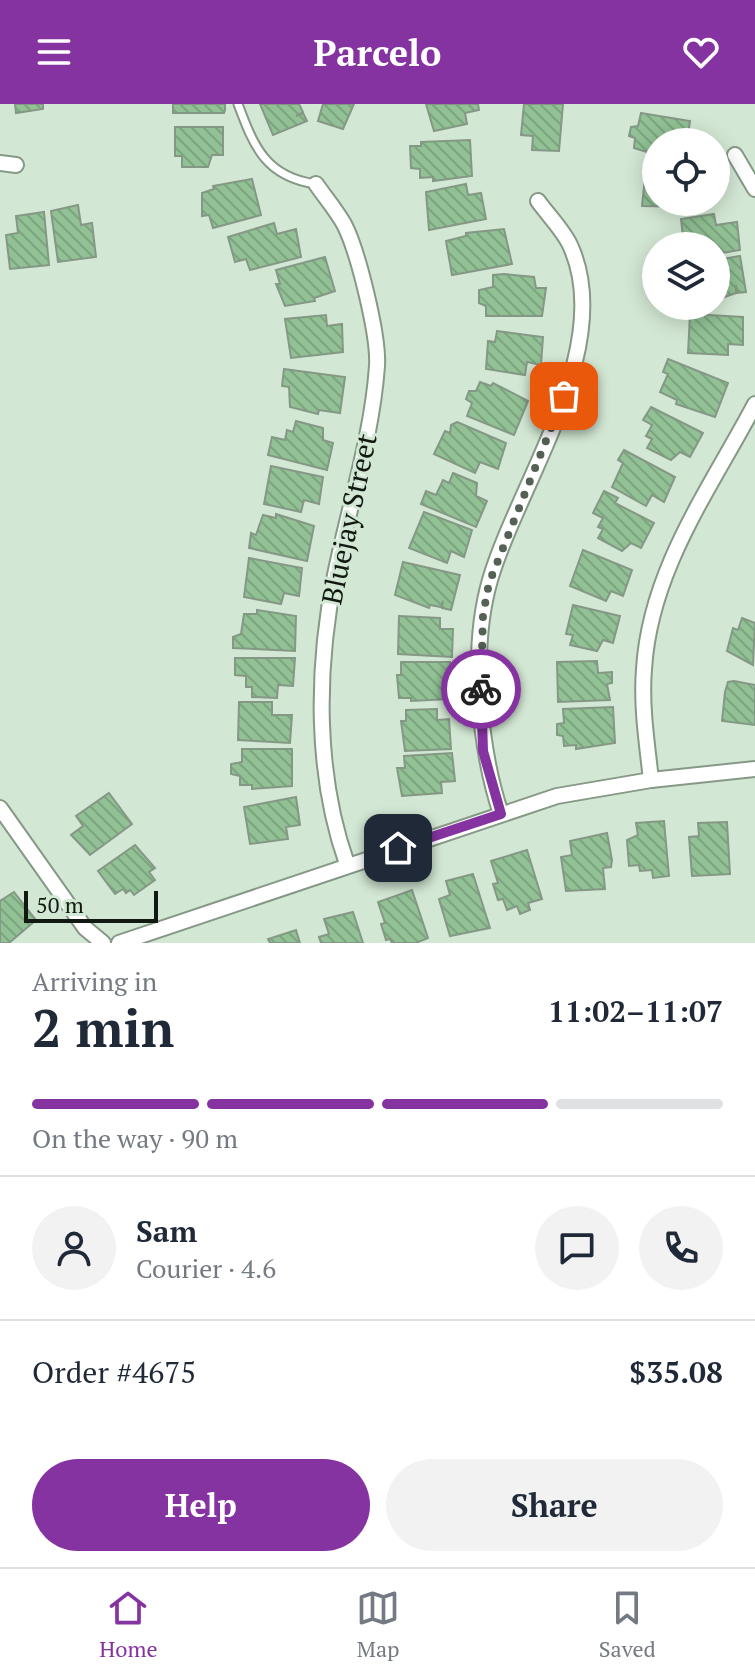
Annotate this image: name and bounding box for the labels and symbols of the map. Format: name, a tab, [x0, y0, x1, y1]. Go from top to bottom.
pin	[530, 362, 598, 430]
street label: Bluejay Street	[312, 430, 385, 608]
courier	[441, 649, 521, 729]
pin	[364, 814, 432, 882]
scale bar	[24, 887, 158, 923]

